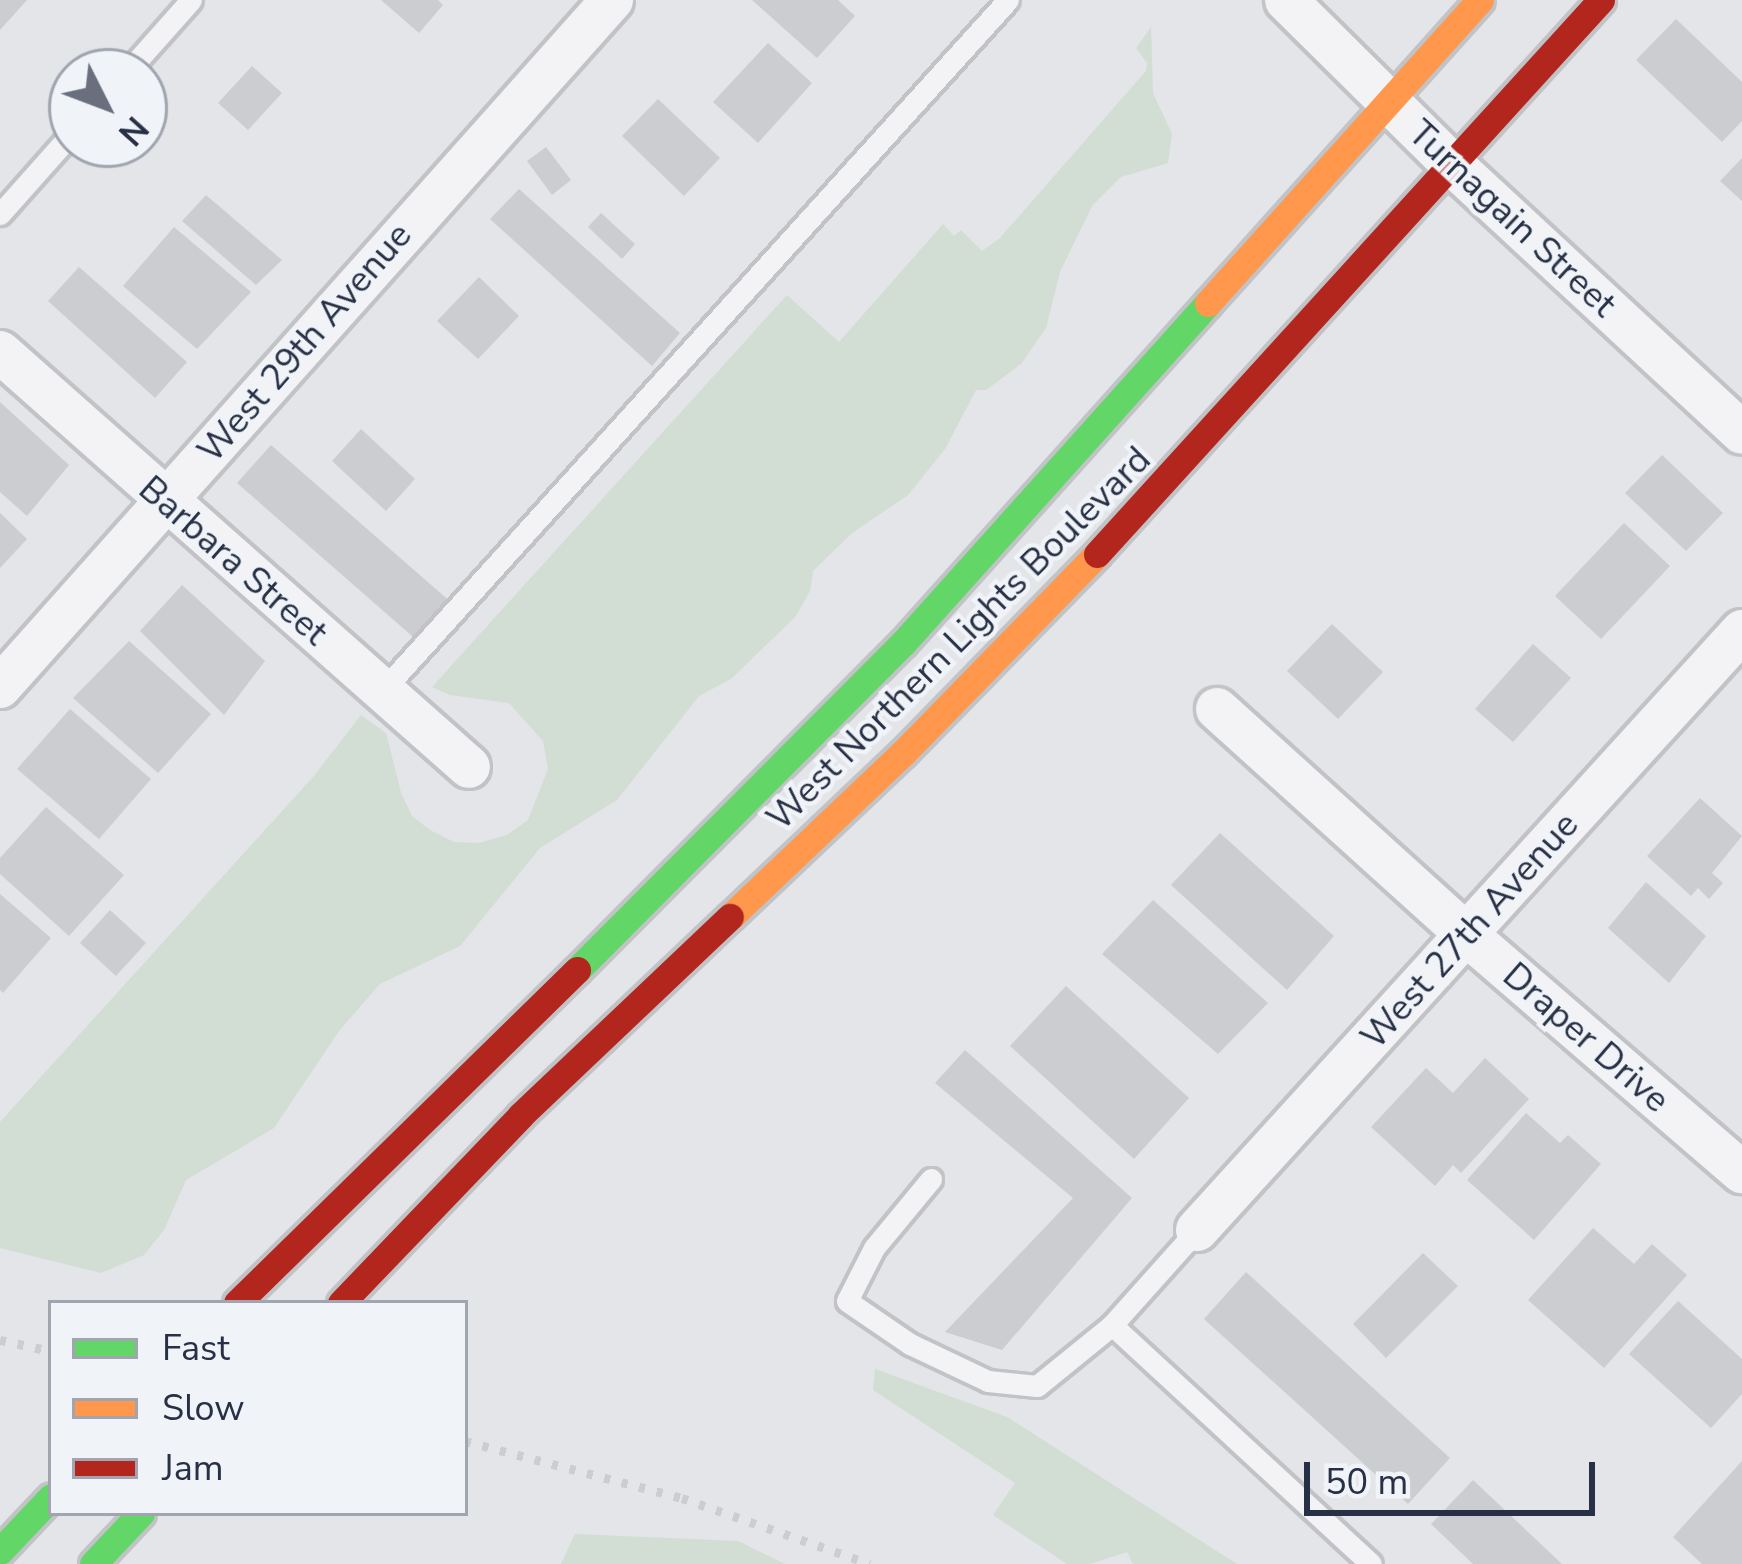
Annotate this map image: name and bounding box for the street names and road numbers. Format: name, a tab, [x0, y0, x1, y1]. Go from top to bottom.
street label: Turnagain Street	[1399, 112, 1625, 326]
street label: West 29th Avenue	[189, 214, 421, 472]
street label: West Northern Lights Boulevard	[758, 438, 1160, 840]
street label: Barbara Street	[130, 467, 336, 655]
street label: West 27th Avenue	[1352, 804, 1588, 1058]
street label: Draper Drive	[1494, 954, 1678, 1122]

